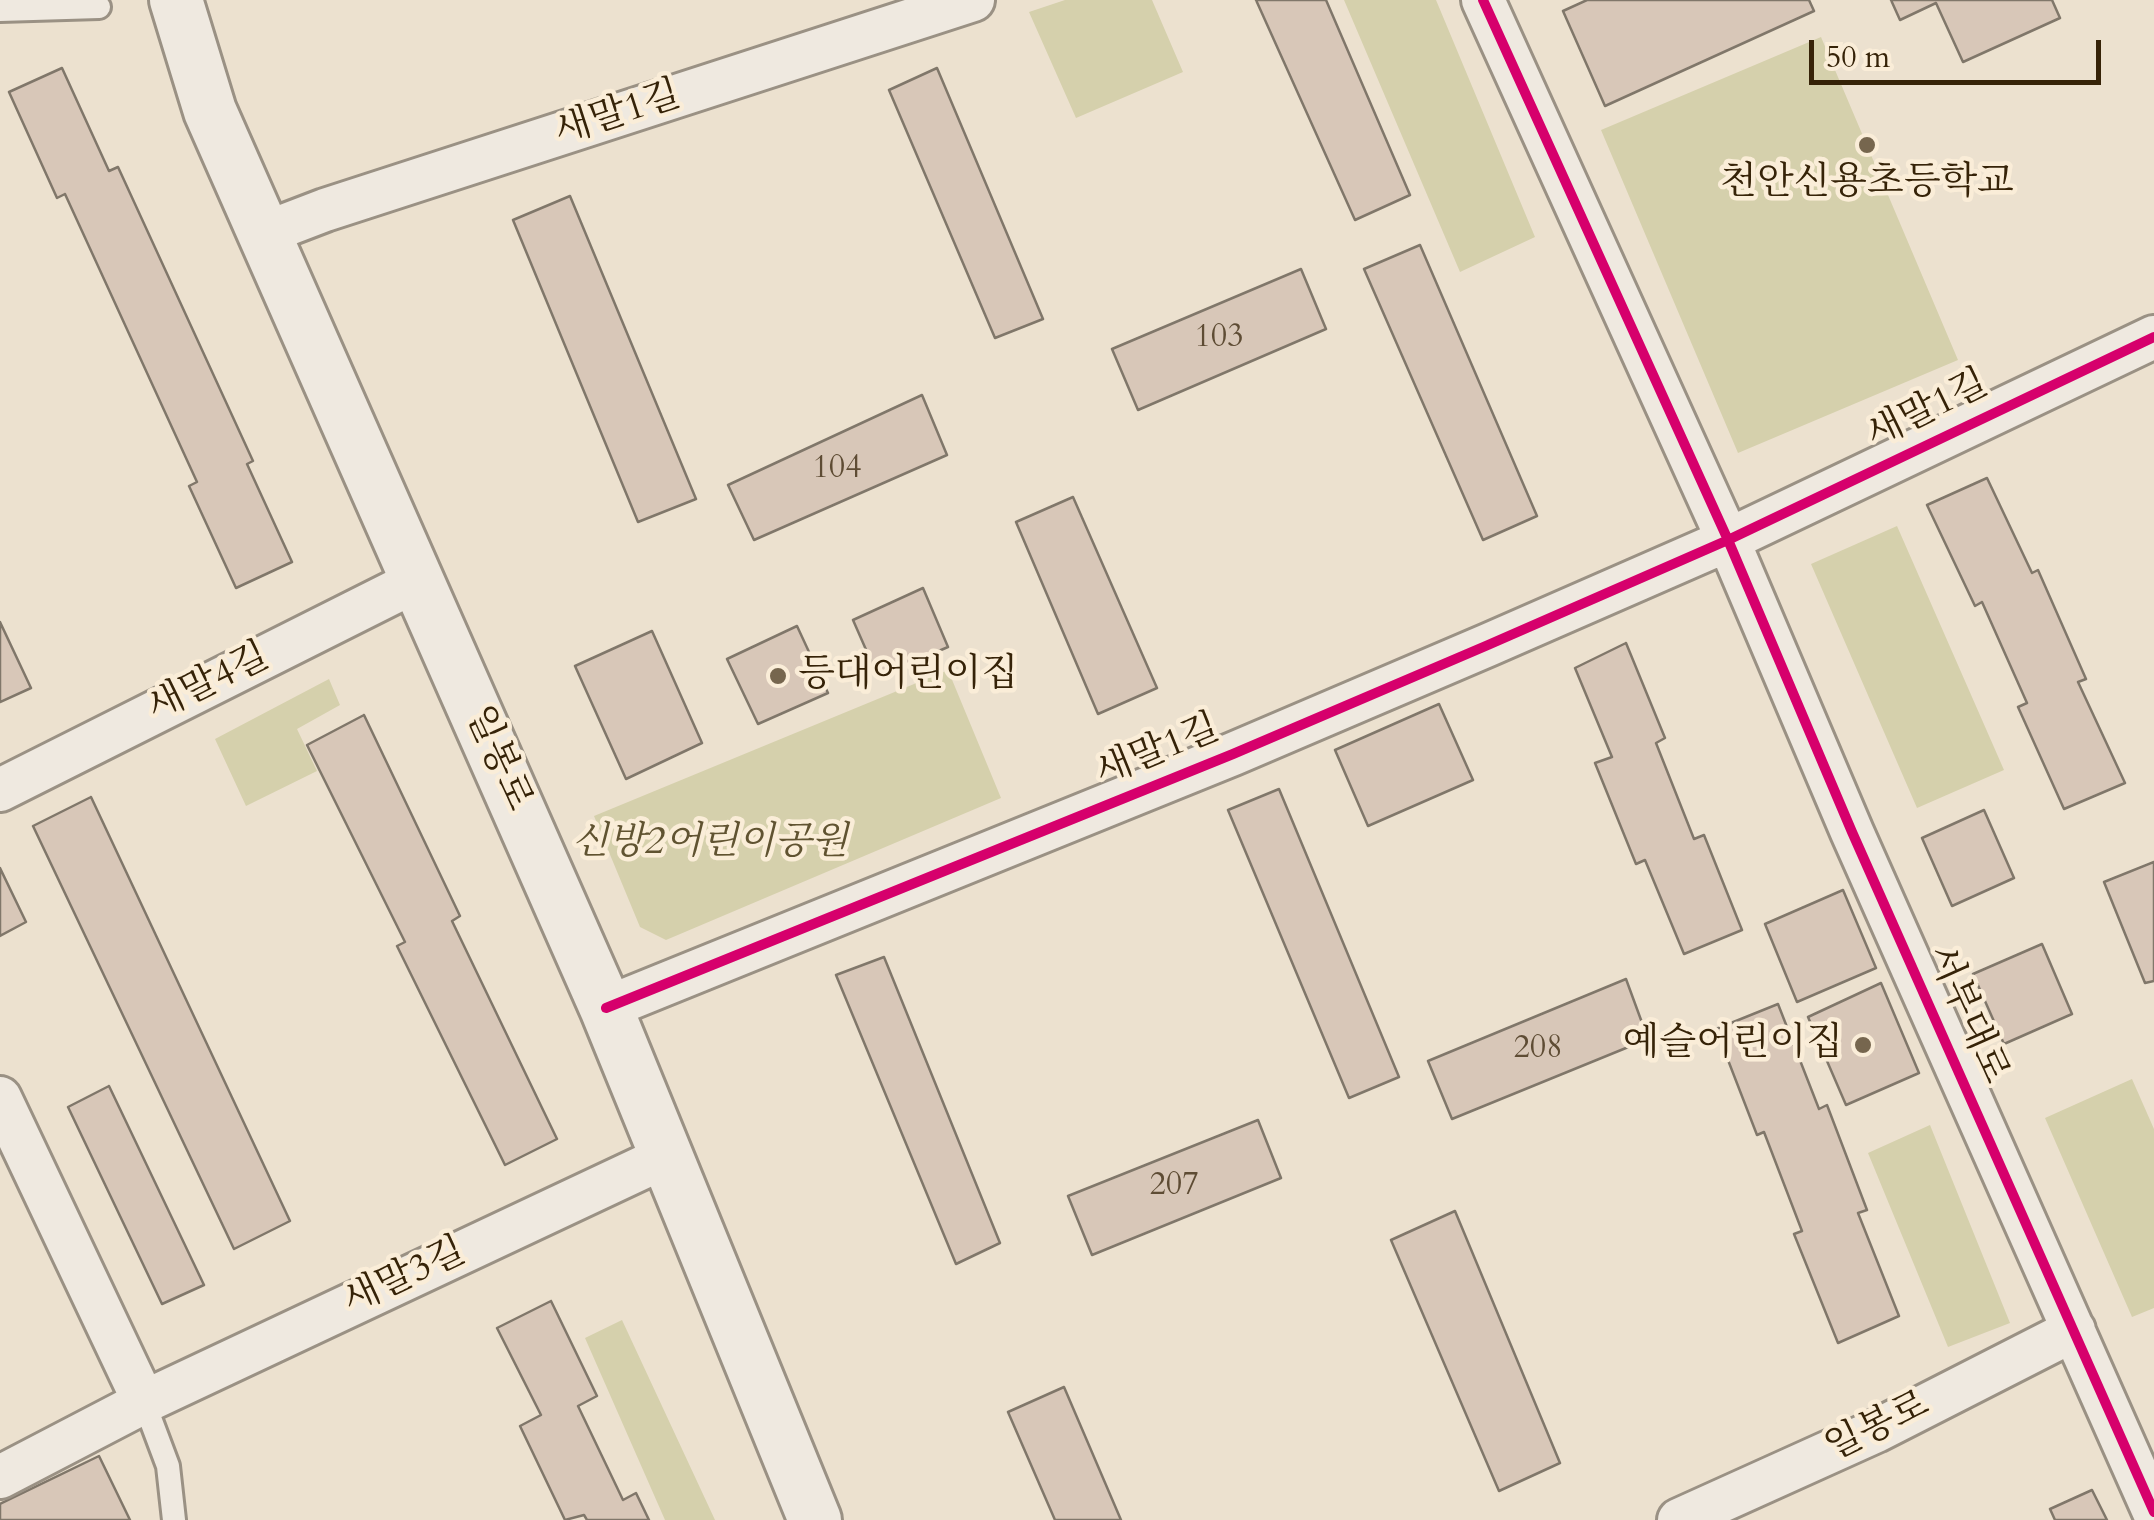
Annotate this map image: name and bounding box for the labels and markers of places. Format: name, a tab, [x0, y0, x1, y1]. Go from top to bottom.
marker: 천안신용초등학교	[1856, 134, 1878, 156]
place label: 천안신용초등학교	[1720, 161, 2014, 207]
place label: 등대어린이집	[798, 653, 1018, 699]
marker: 등대어린이집	[767, 665, 789, 687]
place label: 예슬어린이집	[1623, 1022, 1843, 1068]
marker: 예슬어린이집	[1852, 1034, 1874, 1056]

